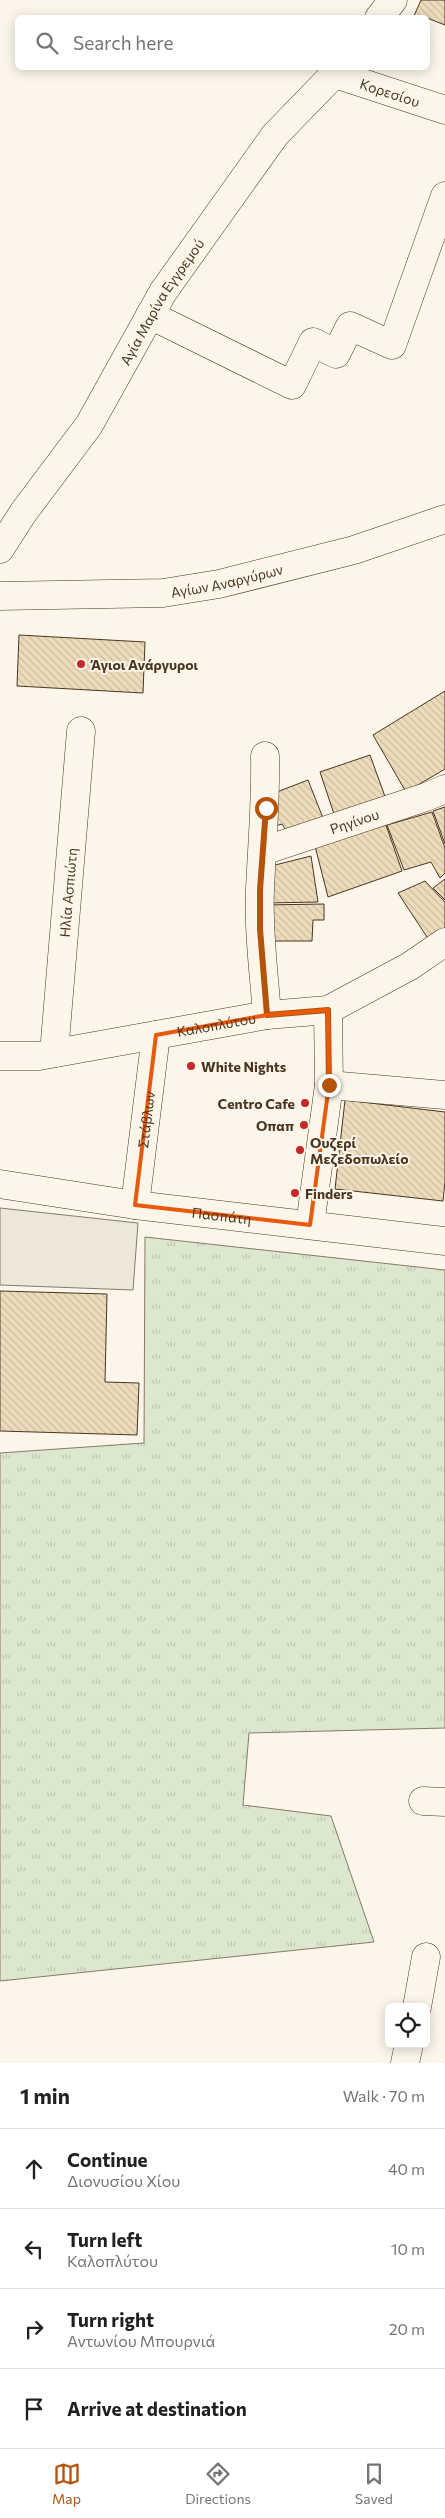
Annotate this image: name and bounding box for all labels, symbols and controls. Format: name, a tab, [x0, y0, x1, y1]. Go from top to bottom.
search box	[15, 15, 430, 70]
icon: search	[33, 29, 61, 57]
text: Search here	[73, 31, 173, 54]
street label: Κορεσίου	[358, 74, 422, 110]
street label: Αγία Μαρίνα Εγγρεμού	[116, 235, 207, 368]
street label: Αγίων Αναργύρων	[169, 560, 285, 600]
place label: Άγιοι Ανάργυροι	[90, 656, 199, 673]
marker: Άγιοι Ανάργυροι	[75, 658, 87, 670]
route start	[255, 797, 278, 820]
street label: Ρηγίνου	[327, 805, 381, 837]
street label: Ηλία Ασπιώτη	[55, 847, 80, 938]
street label: Καλοπλύτου	[175, 1009, 257, 1040]
place label: White Nights	[201, 1058, 287, 1075]
marker: White Nights	[185, 1060, 197, 1072]
route end	[318, 1074, 341, 1097]
street label: Στάβλων	[134, 1090, 157, 1149]
place label: Centro Cafe	[218, 1095, 295, 1112]
marker: Centro Cafe	[299, 1097, 311, 1109]
place label: Οπαπ	[256, 1117, 294, 1134]
marker: Οπαπ	[298, 1119, 310, 1131]
place label: Ουζερί Μεζεδοπωλείο	[310, 1134, 409, 1167]
marker: Ουζερί Μεζεδοπωλείο	[294, 1144, 306, 1156]
place label: Finders	[305, 1185, 353, 1202]
marker: Finders	[289, 1187, 301, 1199]
street label: Πασπάτη	[191, 1203, 253, 1227]
map controls	[385, 2003, 430, 2048]
button: locate	[385, 2003, 430, 2048]
text: 1 min	[20, 2083, 70, 2108]
text: Walk · 70 m	[343, 2086, 425, 2105]
text: Continue	[67, 2148, 147, 2171]
icon: ahead	[20, 2155, 48, 2183]
text: 40 m	[388, 2159, 425, 2178]
text: Διονυσίου Χίου	[67, 2171, 180, 2190]
text: Turn left	[67, 2228, 142, 2251]
icon: left	[20, 2235, 48, 2263]
text: 10 m	[391, 2239, 425, 2258]
text: Καλοπλύτου	[67, 2251, 158, 2270]
text: Turn right	[67, 2308, 154, 2331]
icon: right	[20, 2315, 48, 2343]
text: 20 m	[389, 2319, 425, 2338]
text: Αντωνίου Μπουρνιά	[67, 2331, 215, 2350]
icon: arrive	[20, 2395, 48, 2423]
text: Arrive at destination	[67, 2397, 247, 2420]
tab: Map	[52, 2460, 81, 2507]
tab: Directions	[185, 2460, 251, 2507]
tab: Saved	[355, 2460, 393, 2507]

